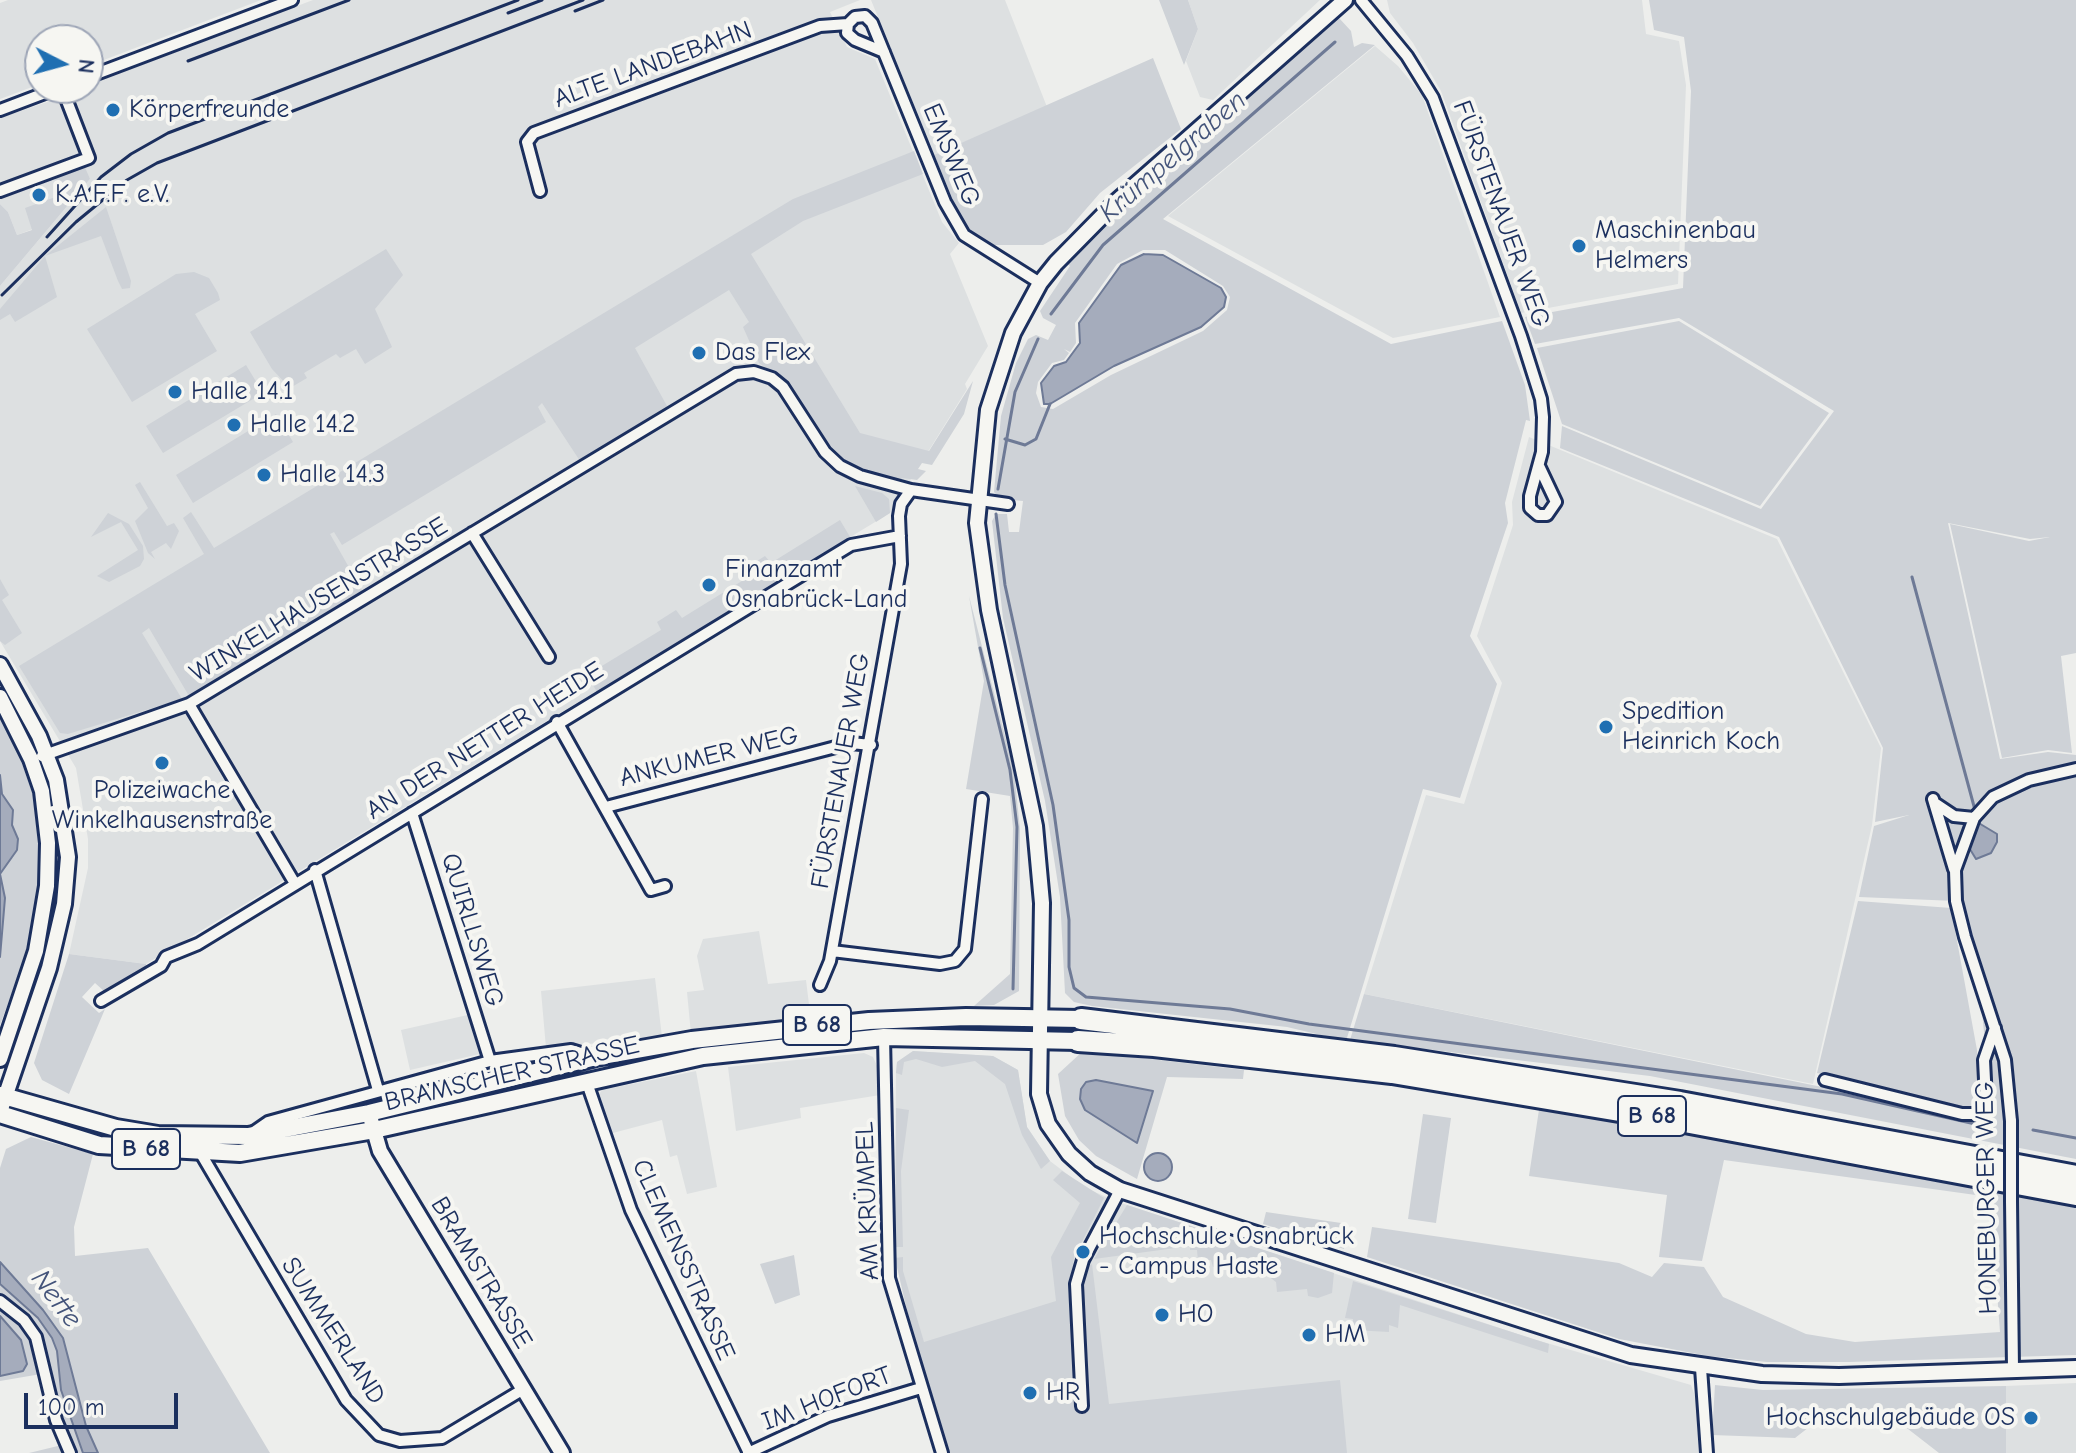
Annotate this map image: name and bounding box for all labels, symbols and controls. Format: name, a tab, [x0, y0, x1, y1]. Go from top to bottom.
street label: ALTE LANDEBAHN	[550, 15, 756, 115]
north arrow	[24, 24, 104, 104]
text: N	[72, 58, 100, 75]
water label: Krümpelgraben	[1093, 84, 1253, 230]
place label: Körperfreunde	[129, 94, 289, 126]
street label: FÜRSTENAUER WEG	[1446, 97, 1556, 331]
street label: EMSWEG	[915, 99, 987, 211]
marker: Körperfreunde	[104, 101, 122, 119]
place label: K.A.F.F. e.V.	[55, 179, 169, 211]
marker: K.A.F.F. e.V.	[30, 186, 48, 204]
place label: Maschinenbau Helmers	[1595, 215, 1756, 276]
marker: Maschinenbau Helmers	[1570, 237, 1588, 255]
place label: Das Flex	[715, 337, 810, 369]
marker: Das Flex	[690, 344, 708, 362]
place label: Halle 14.1	[191, 376, 293, 408]
marker: Halle 14.1	[166, 383, 184, 401]
place label: Halle 14.2	[250, 409, 356, 441]
marker: Halle 14.2	[225, 416, 243, 434]
place label: Halle 14.3	[280, 459, 385, 491]
marker: Halle 14.3	[255, 466, 273, 484]
street label: WINKELHAUSENSTRASSE	[185, 511, 453, 689]
place label: Finanzamt Osnabrück-Land	[725, 554, 908, 616]
marker: Finanzamt Osnabrück-Land	[700, 576, 718, 594]
street label: FÜRSTENAUER WEG	[805, 651, 877, 891]
street label: AN DER NETTER HEIDE	[361, 655, 609, 827]
place label: Spedition Heinrich Koch	[1622, 696, 1780, 758]
marker: Spedition Heinrich Koch	[1597, 718, 1615, 736]
street label: ANKUMER WEG	[616, 720, 802, 794]
marker: Polizeiwache Winkelhausenstraße	[153, 754, 171, 772]
place label: Polizeiwache Winkelhausenstraße	[52, 775, 272, 836]
street label: QUIRLLSWEG	[434, 849, 510, 1011]
road number: B 68	[783, 1005, 851, 1045]
street label: BRAMSCHER STRASSE	[382, 1030, 642, 1118]
street label: HONEBURGER WEG	[1969, 1081, 2005, 1315]
road number: B 68	[1618, 1096, 1686, 1136]
street label: AM KRÜMPEL	[850, 1121, 886, 1281]
road number: B 68	[112, 1129, 180, 1169]
street label: CLEMENSSTRASSE	[625, 1155, 741, 1365]
street label: BRAMSTRASSE	[423, 1191, 539, 1355]
place label: Hochschule Osnabrück - Campus Haste	[1099, 1221, 1354, 1282]
marker: Hochschule Osnabrück - Campus Haste	[1074, 1243, 1092, 1261]
street label: SUMMERLAND	[274, 1252, 392, 1410]
water label: Nette	[23, 1263, 89, 1335]
place label: HO	[1178, 1299, 1214, 1331]
marker: HO	[1153, 1306, 1171, 1324]
place label: HM	[1325, 1319, 1366, 1351]
marker: HM	[1300, 1326, 1318, 1344]
street label: IM HOFORT	[758, 1360, 896, 1438]
scale bar	[28, 1377, 182, 1427]
place label: HR	[1046, 1377, 1080, 1409]
marker: HR	[1021, 1384, 1039, 1402]
text: 100 m	[38, 1393, 105, 1421]
place label: Hochschulgebäude OS	[1766, 1402, 2015, 1434]
marker: Hochschulgebäude OS	[2022, 1409, 2040, 1427]

